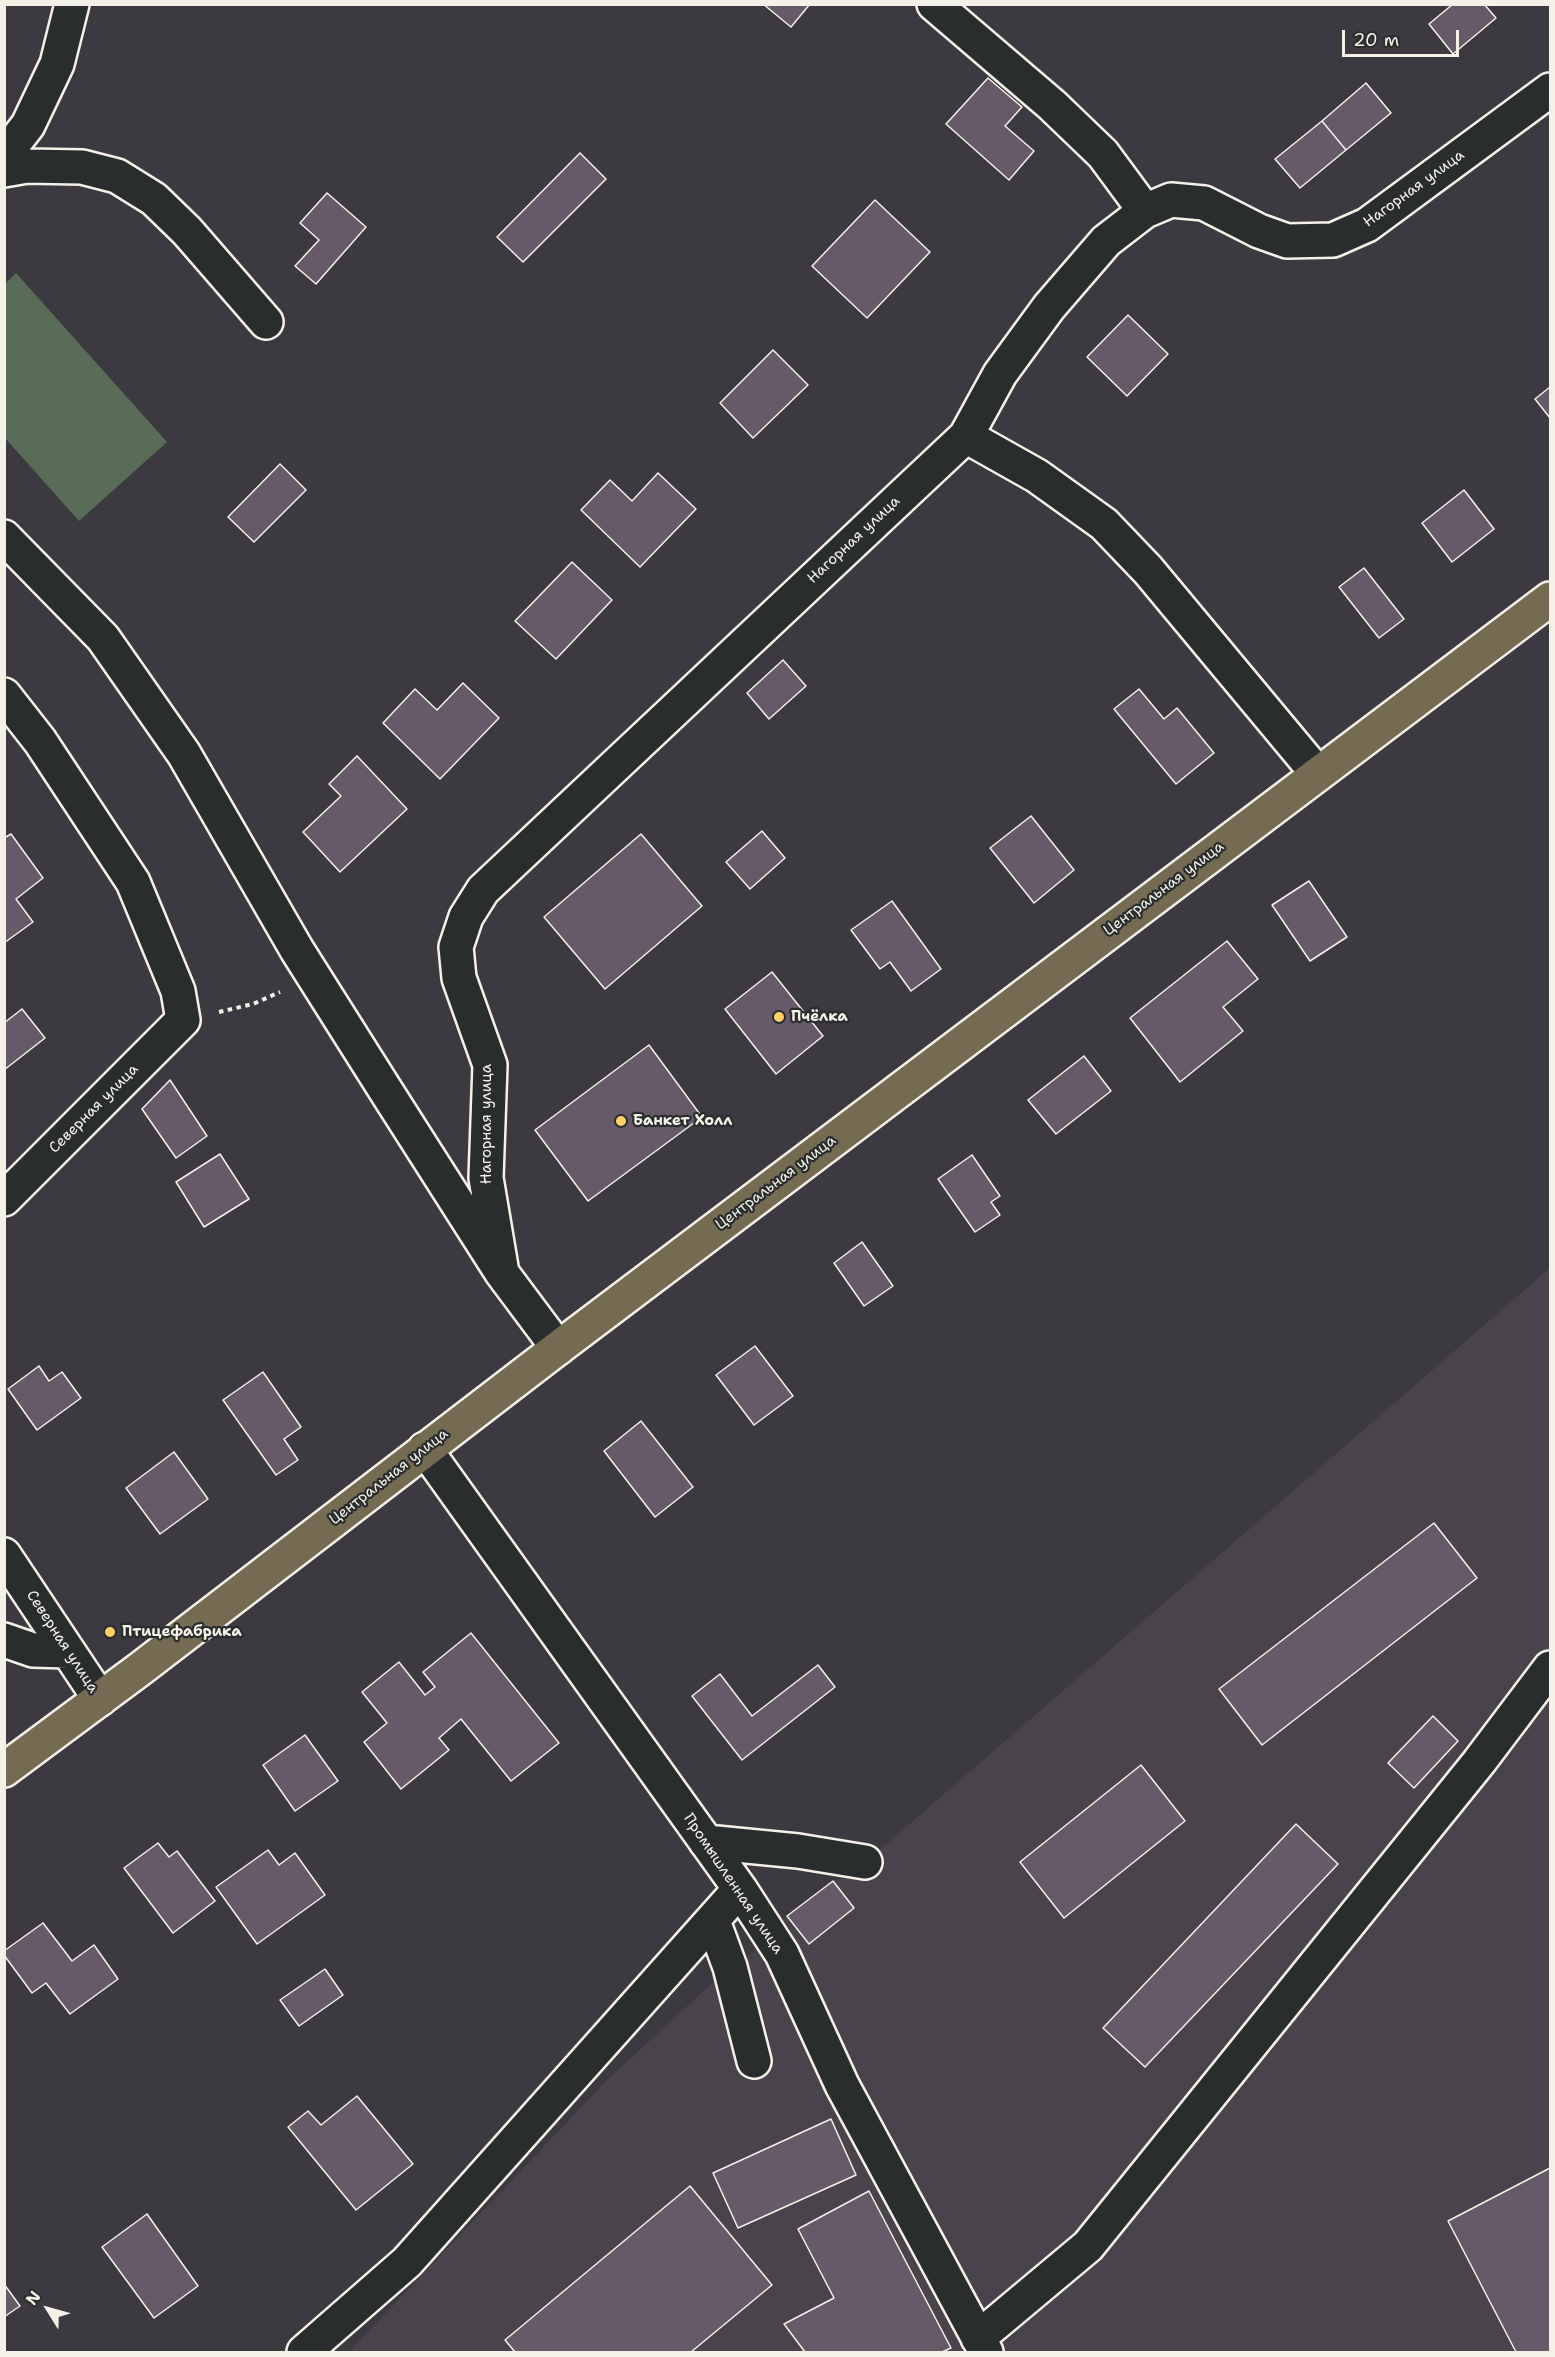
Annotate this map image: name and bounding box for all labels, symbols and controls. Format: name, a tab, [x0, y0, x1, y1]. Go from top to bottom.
scale bar	[1345, 18, 1462, 56]
text: 20 m	[1353, 28, 1399, 52]
street label: Нагорная улица	[1360, 146, 1468, 232]
street label: Нагорная улица	[804, 492, 904, 588]
street label: Центральная улица	[1100, 838, 1228, 940]
place label: Пчёлка	[791, 1008, 848, 1026]
marker: Пчёлка	[772, 1010, 786, 1024]
street label: Северная улица	[46, 1061, 142, 1157]
street label: Нагорная улица	[478, 1064, 496, 1184]
place label: Банкет Холл	[633, 1112, 732, 1130]
marker: Банкет Холл	[614, 1114, 628, 1128]
street label: Центральная улица	[712, 1132, 840, 1234]
street label: Центральная улица	[326, 1425, 452, 1529]
street label: Северная улица	[22, 1587, 102, 1697]
place label: Птицефабрика	[122, 1623, 242, 1641]
marker: Птицефабрика	[103, 1625, 117, 1639]
street label: Промышленная улица	[679, 1810, 787, 1958]
north arrow	[18, 2279, 78, 2339]
text: N	[21, 2286, 45, 2309]

